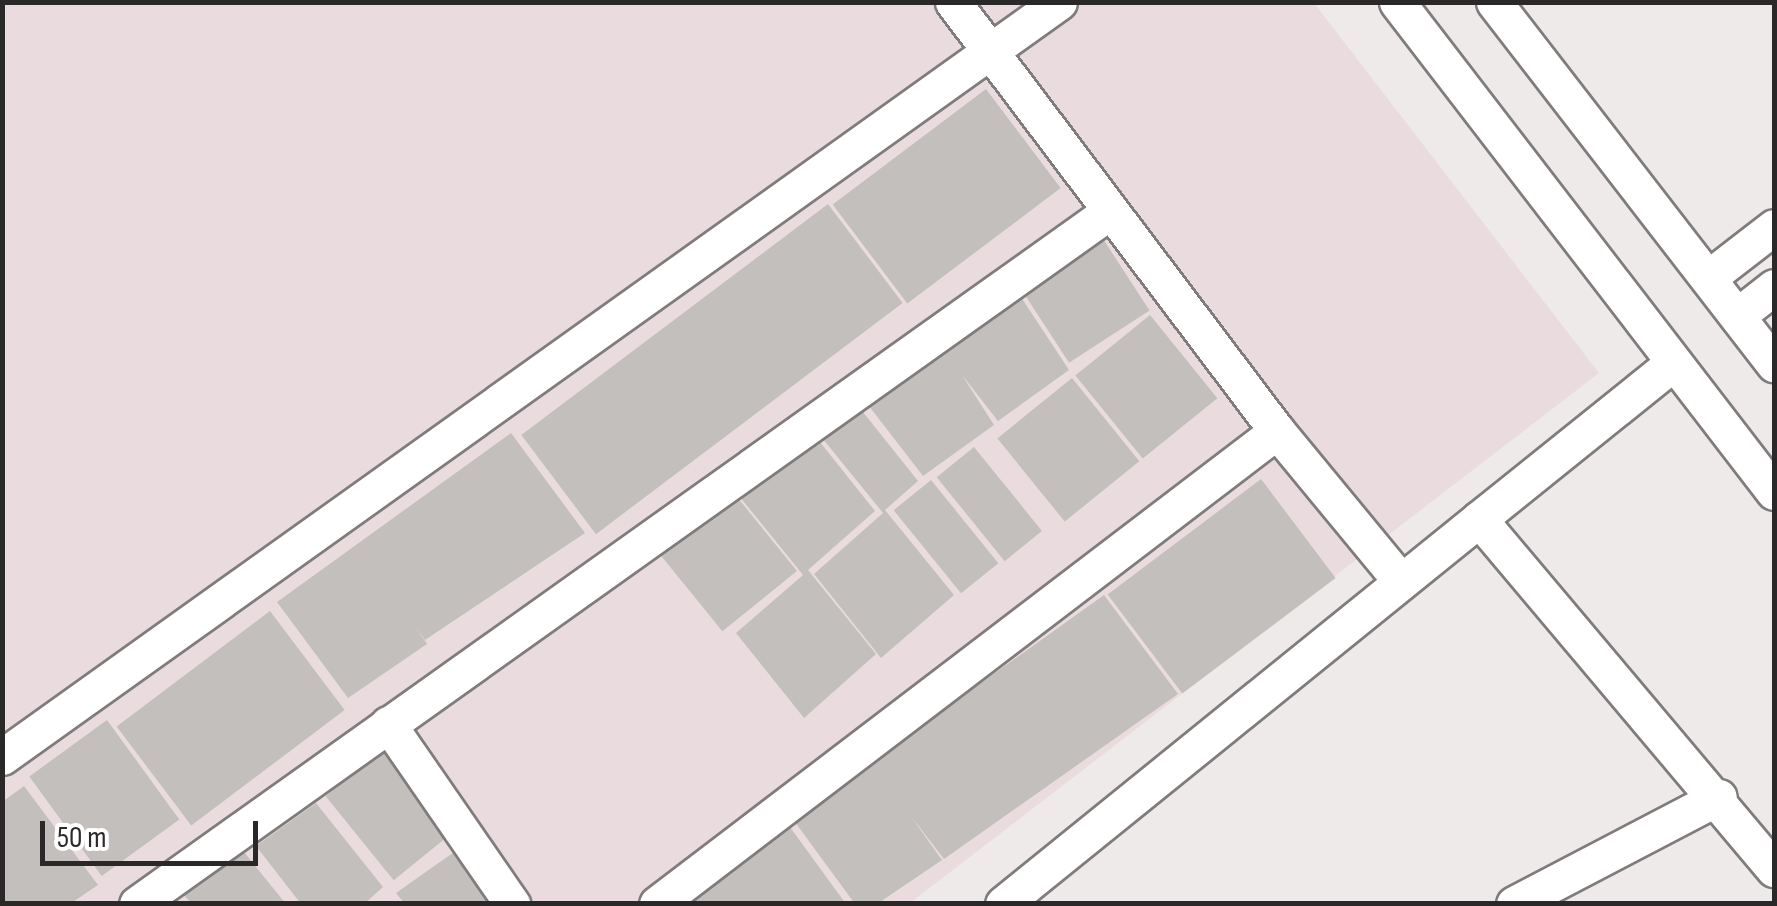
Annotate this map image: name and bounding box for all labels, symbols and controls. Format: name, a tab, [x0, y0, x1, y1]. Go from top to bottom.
scale bar	[45, 801, 262, 863]
text: 50 m	[57, 820, 106, 856]

